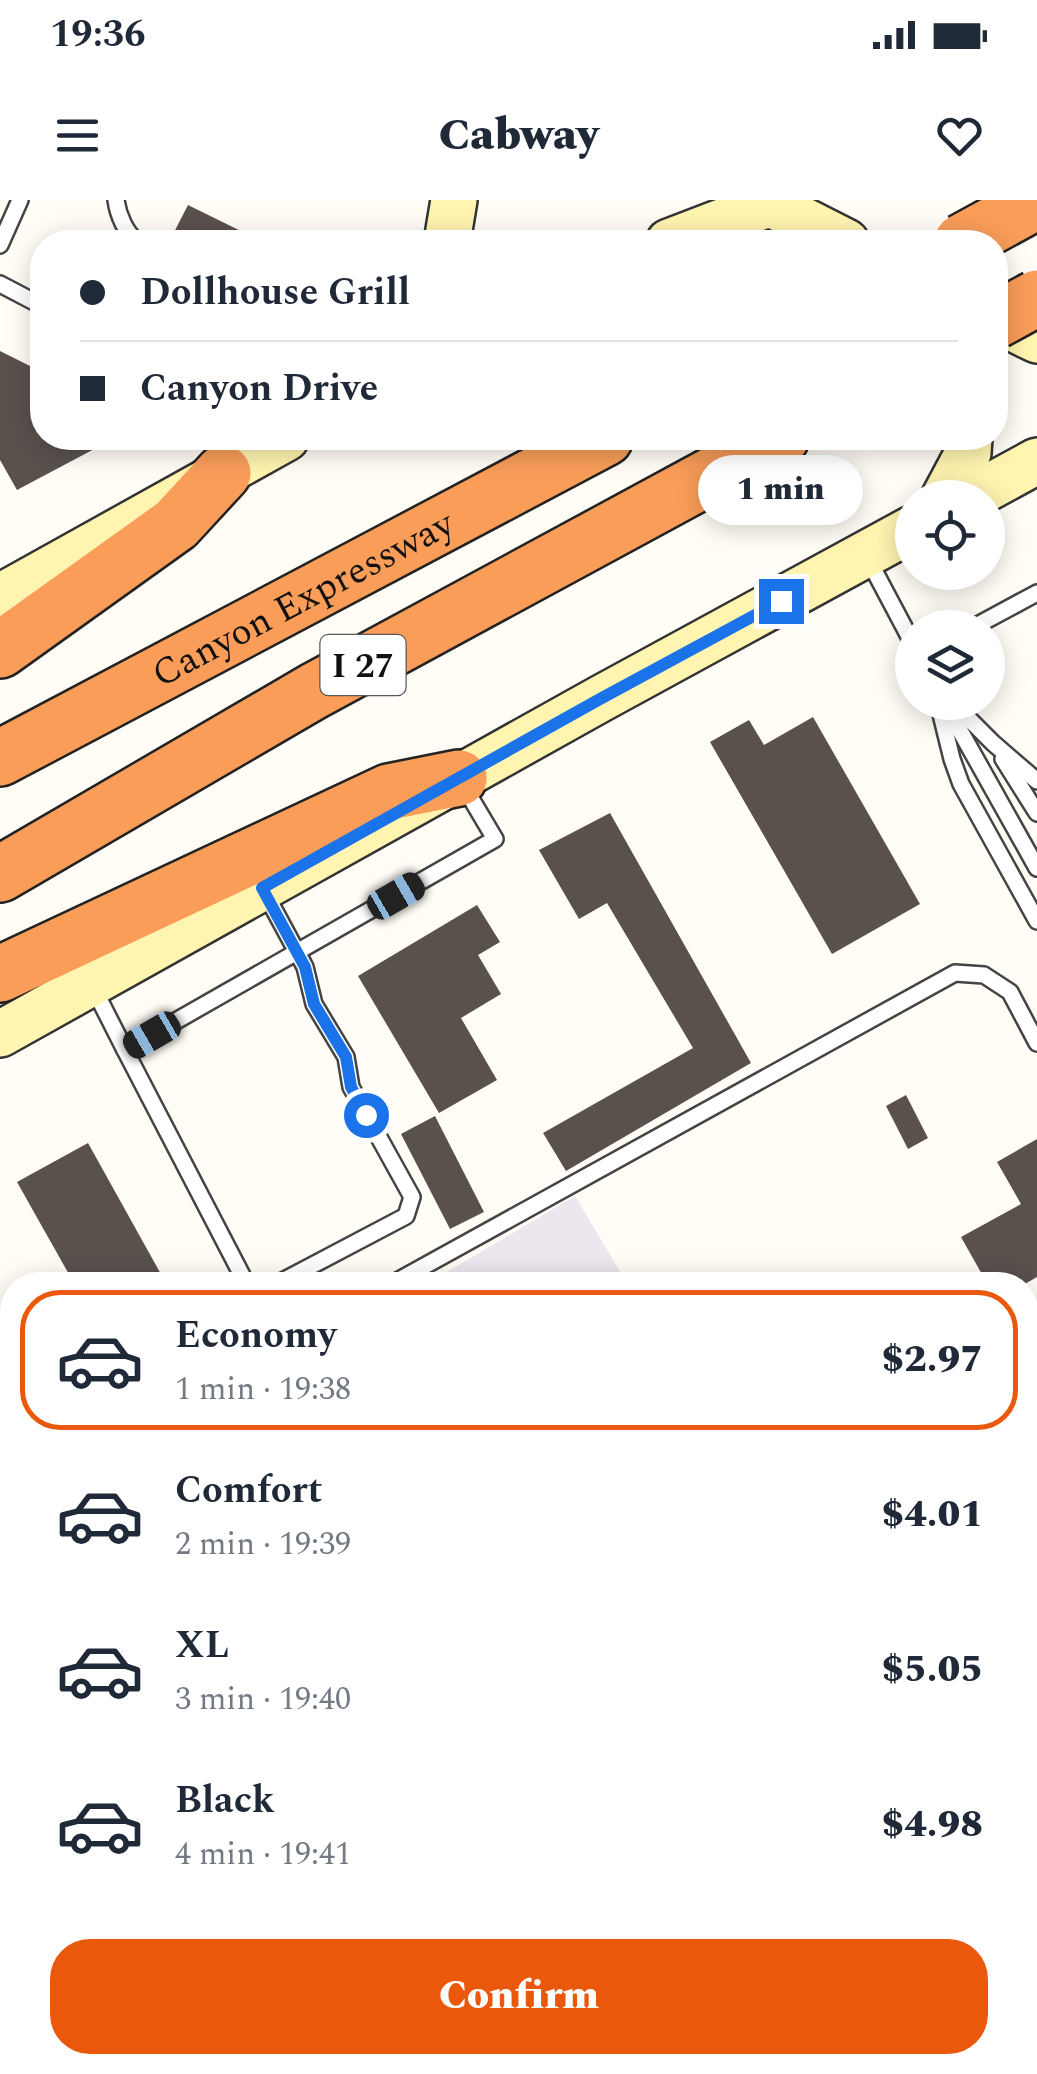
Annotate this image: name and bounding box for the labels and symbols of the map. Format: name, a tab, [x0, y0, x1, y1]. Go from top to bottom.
callout: 1 min	[698, 456, 864, 526]
street label: Canyon Expressway	[142, 495, 466, 704]
route end	[759, 579, 804, 624]
road number: I 27	[320, 635, 406, 695]
car	[363, 868, 429, 924]
car	[119, 1007, 185, 1063]
route start	[344, 1093, 389, 1138]

